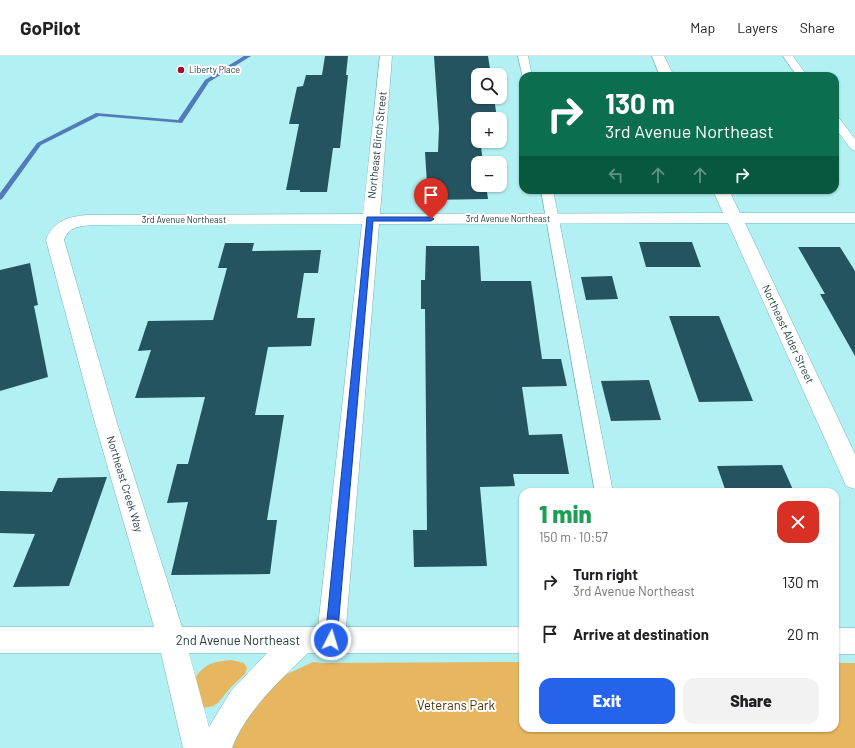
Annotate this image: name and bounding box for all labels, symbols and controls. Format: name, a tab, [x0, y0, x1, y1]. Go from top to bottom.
text: GoPilot	[20, 16, 81, 39]
text: Map	[690, 19, 715, 36]
text: Layers	[737, 19, 778, 36]
text: Share	[800, 19, 835, 36]
place label: Liberty Place	[189, 64, 240, 75]
marker: Liberty Place	[176, 65, 186, 75]
map controls	[471, 68, 507, 192]
button: search	[471, 68, 507, 104]
text: 130 m	[605, 86, 675, 120]
icon: right	[539, 88, 591, 140]
street label: Northeast Birch Street	[364, 91, 389, 199]
button: +	[471, 112, 507, 148]
text: 3rd Avenue Northeast	[605, 120, 774, 142]
button: −	[471, 156, 507, 192]
icon: left	[605, 164, 627, 186]
icon: ahead	[647, 164, 669, 186]
icon: ahead	[689, 164, 711, 186]
icon: right	[731, 164, 753, 186]
pin	[414, 178, 448, 219]
icon: arrive	[420, 184, 442, 206]
street label: 3rd Avenue Northeast	[466, 213, 550, 224]
street label: 3rd Avenue Northeast	[142, 214, 226, 225]
street label: Northeast Alder Street	[760, 282, 817, 385]
street label: Northeast Creek Way	[105, 434, 146, 534]
text: 1 min	[539, 499, 592, 528]
button: close	[777, 501, 819, 543]
text: 150 m · 10:57	[539, 529, 608, 545]
text: Turn right	[573, 565, 638, 583]
icon: right	[539, 571, 561, 593]
text: 130 m	[782, 573, 819, 591]
text: 3rd Avenue Northeast	[573, 583, 695, 599]
position arrow	[310, 619, 352, 661]
icon: arrive	[539, 623, 561, 645]
text: Arrive at destination	[573, 625, 709, 643]
text: 20 m	[787, 625, 819, 643]
street label: 2nd Avenue Northeast	[176, 632, 300, 648]
button: Exit	[539, 678, 675, 724]
button: Share	[683, 678, 819, 724]
park label: Veterans Park	[417, 697, 496, 713]

